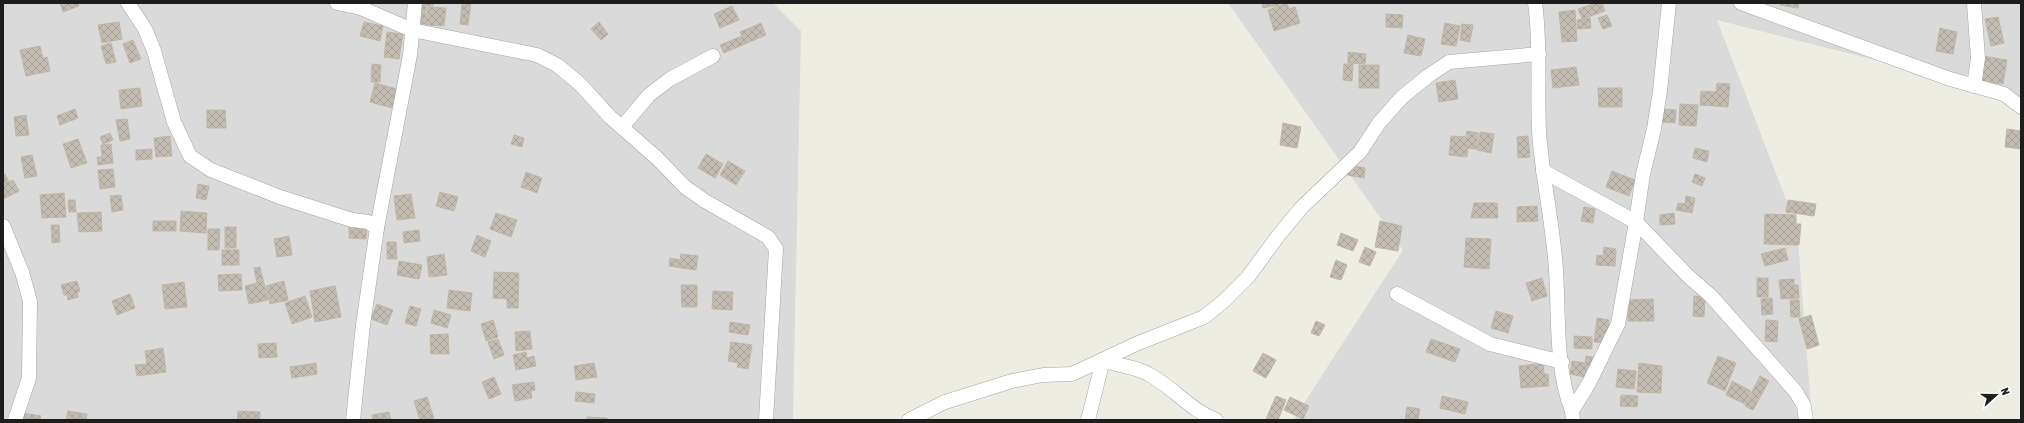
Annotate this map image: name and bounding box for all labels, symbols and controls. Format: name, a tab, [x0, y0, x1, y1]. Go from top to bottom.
north arrow	[1976, 375, 2016, 415]
text: N	[1999, 386, 2012, 397]

